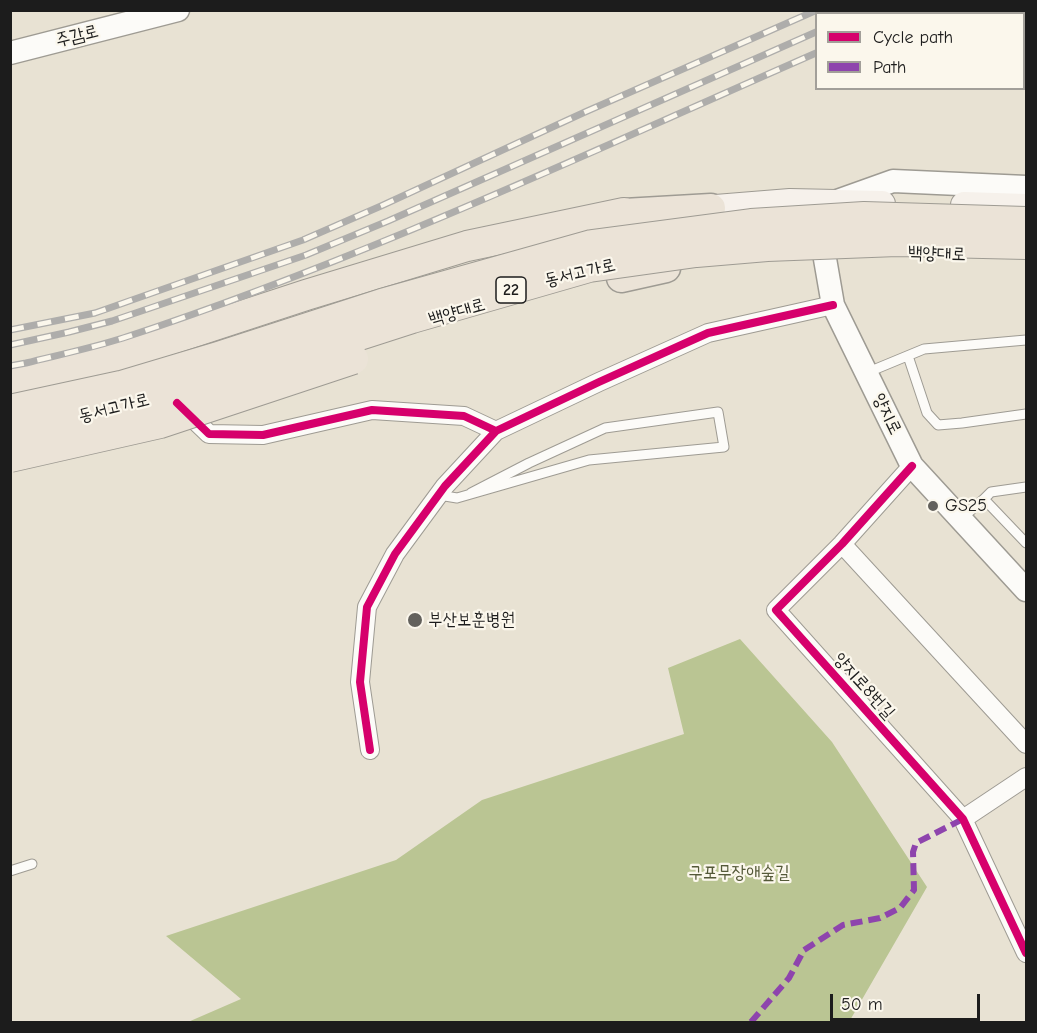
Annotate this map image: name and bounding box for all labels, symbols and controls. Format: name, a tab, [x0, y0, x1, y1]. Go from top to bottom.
legend	[815, 12, 1025, 90]
street label: 주감로	[53, 20, 101, 52]
text: Cycle path	[873, 27, 953, 48]
text: Path	[873, 57, 906, 78]
street label: 백양대로	[908, 242, 966, 266]
street label: 동서고가로	[542, 254, 618, 292]
road number: 22	[496, 277, 526, 303]
street label: 백양대로	[426, 294, 488, 330]
street label: 동서고가로	[76, 389, 152, 427]
street label: 양지로	[868, 390, 906, 438]
place label: GS25	[945, 495, 987, 517]
marker: GS25	[926, 499, 940, 513]
place label: 부산보훈병원	[428, 609, 515, 631]
marker: 부산보훈병원	[406, 611, 424, 629]
street label: 양지로8번길	[829, 648, 899, 724]
park label: 구포무장애숲길	[688, 862, 790, 884]
scale bar	[833, 982, 983, 1020]
text: 50 m	[841, 994, 883, 1015]

